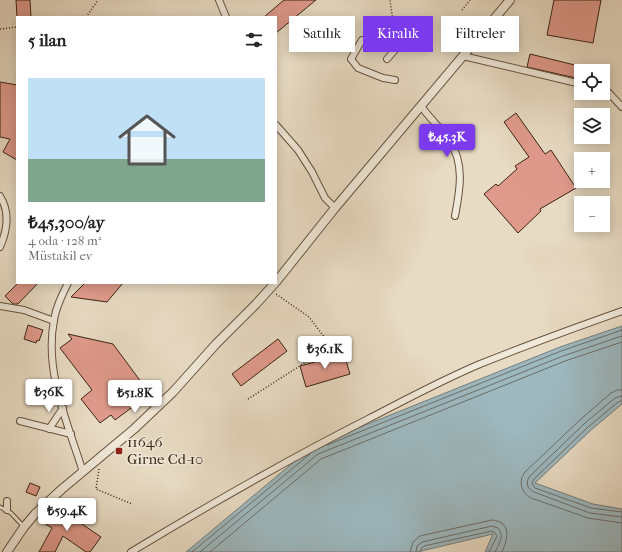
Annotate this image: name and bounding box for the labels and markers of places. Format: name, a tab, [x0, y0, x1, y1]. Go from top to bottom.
pin: ₺45.3K	[414, 124, 480, 158]
pin: ₺36.1K	[292, 336, 358, 370]
pin: ₺36K	[25, 379, 73, 413]
pin: ₺51.8K	[102, 380, 168, 414]
place label: 11646 Girne Cd-10	[127, 433, 203, 468]
marker: 11646 Girne Cd-10	[114, 446, 124, 456]
pin: ₺59.4K	[34, 498, 100, 532]

